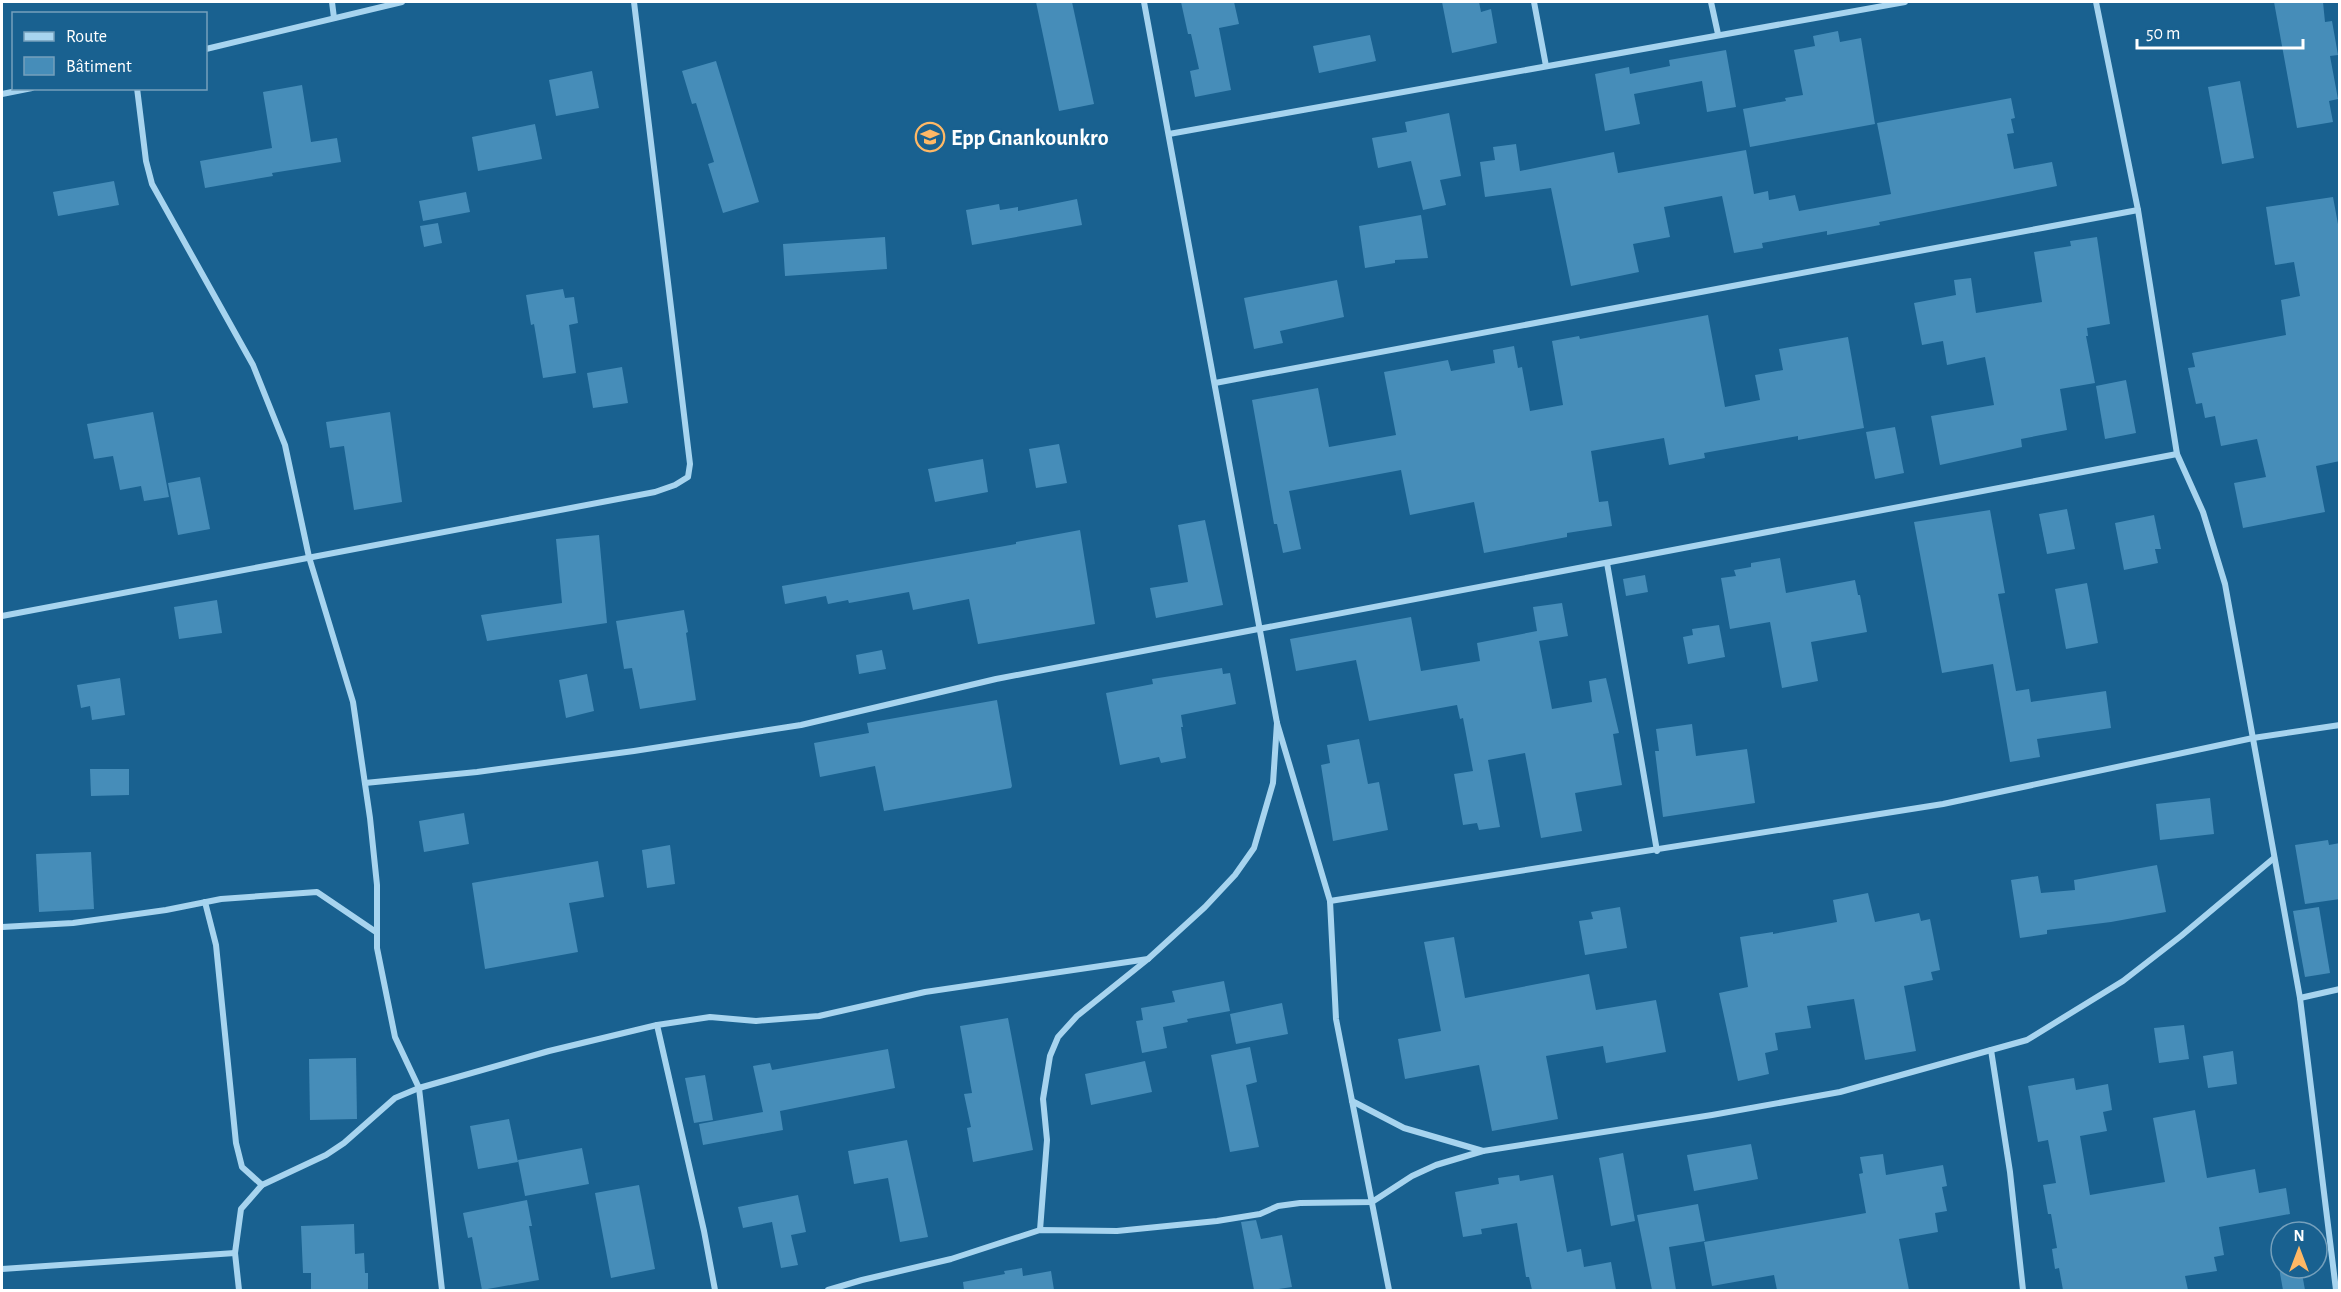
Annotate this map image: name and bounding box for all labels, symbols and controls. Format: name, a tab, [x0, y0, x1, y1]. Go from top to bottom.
legend	[12, 12, 207, 90]
scale bar	[2137, 12, 2304, 50]
text: 50 m	[2146, 25, 2180, 43]
text: Route	[66, 28, 107, 46]
text: Bâtiment	[66, 58, 132, 76]
school or university icon: Epp Gnankounkro	[914, 121, 946, 153]
place label: Epp Gnankounkro	[951, 127, 1109, 149]
north arrow	[2269, 1220, 2329, 1280]
text: N	[2293, 1228, 2305, 1244]

